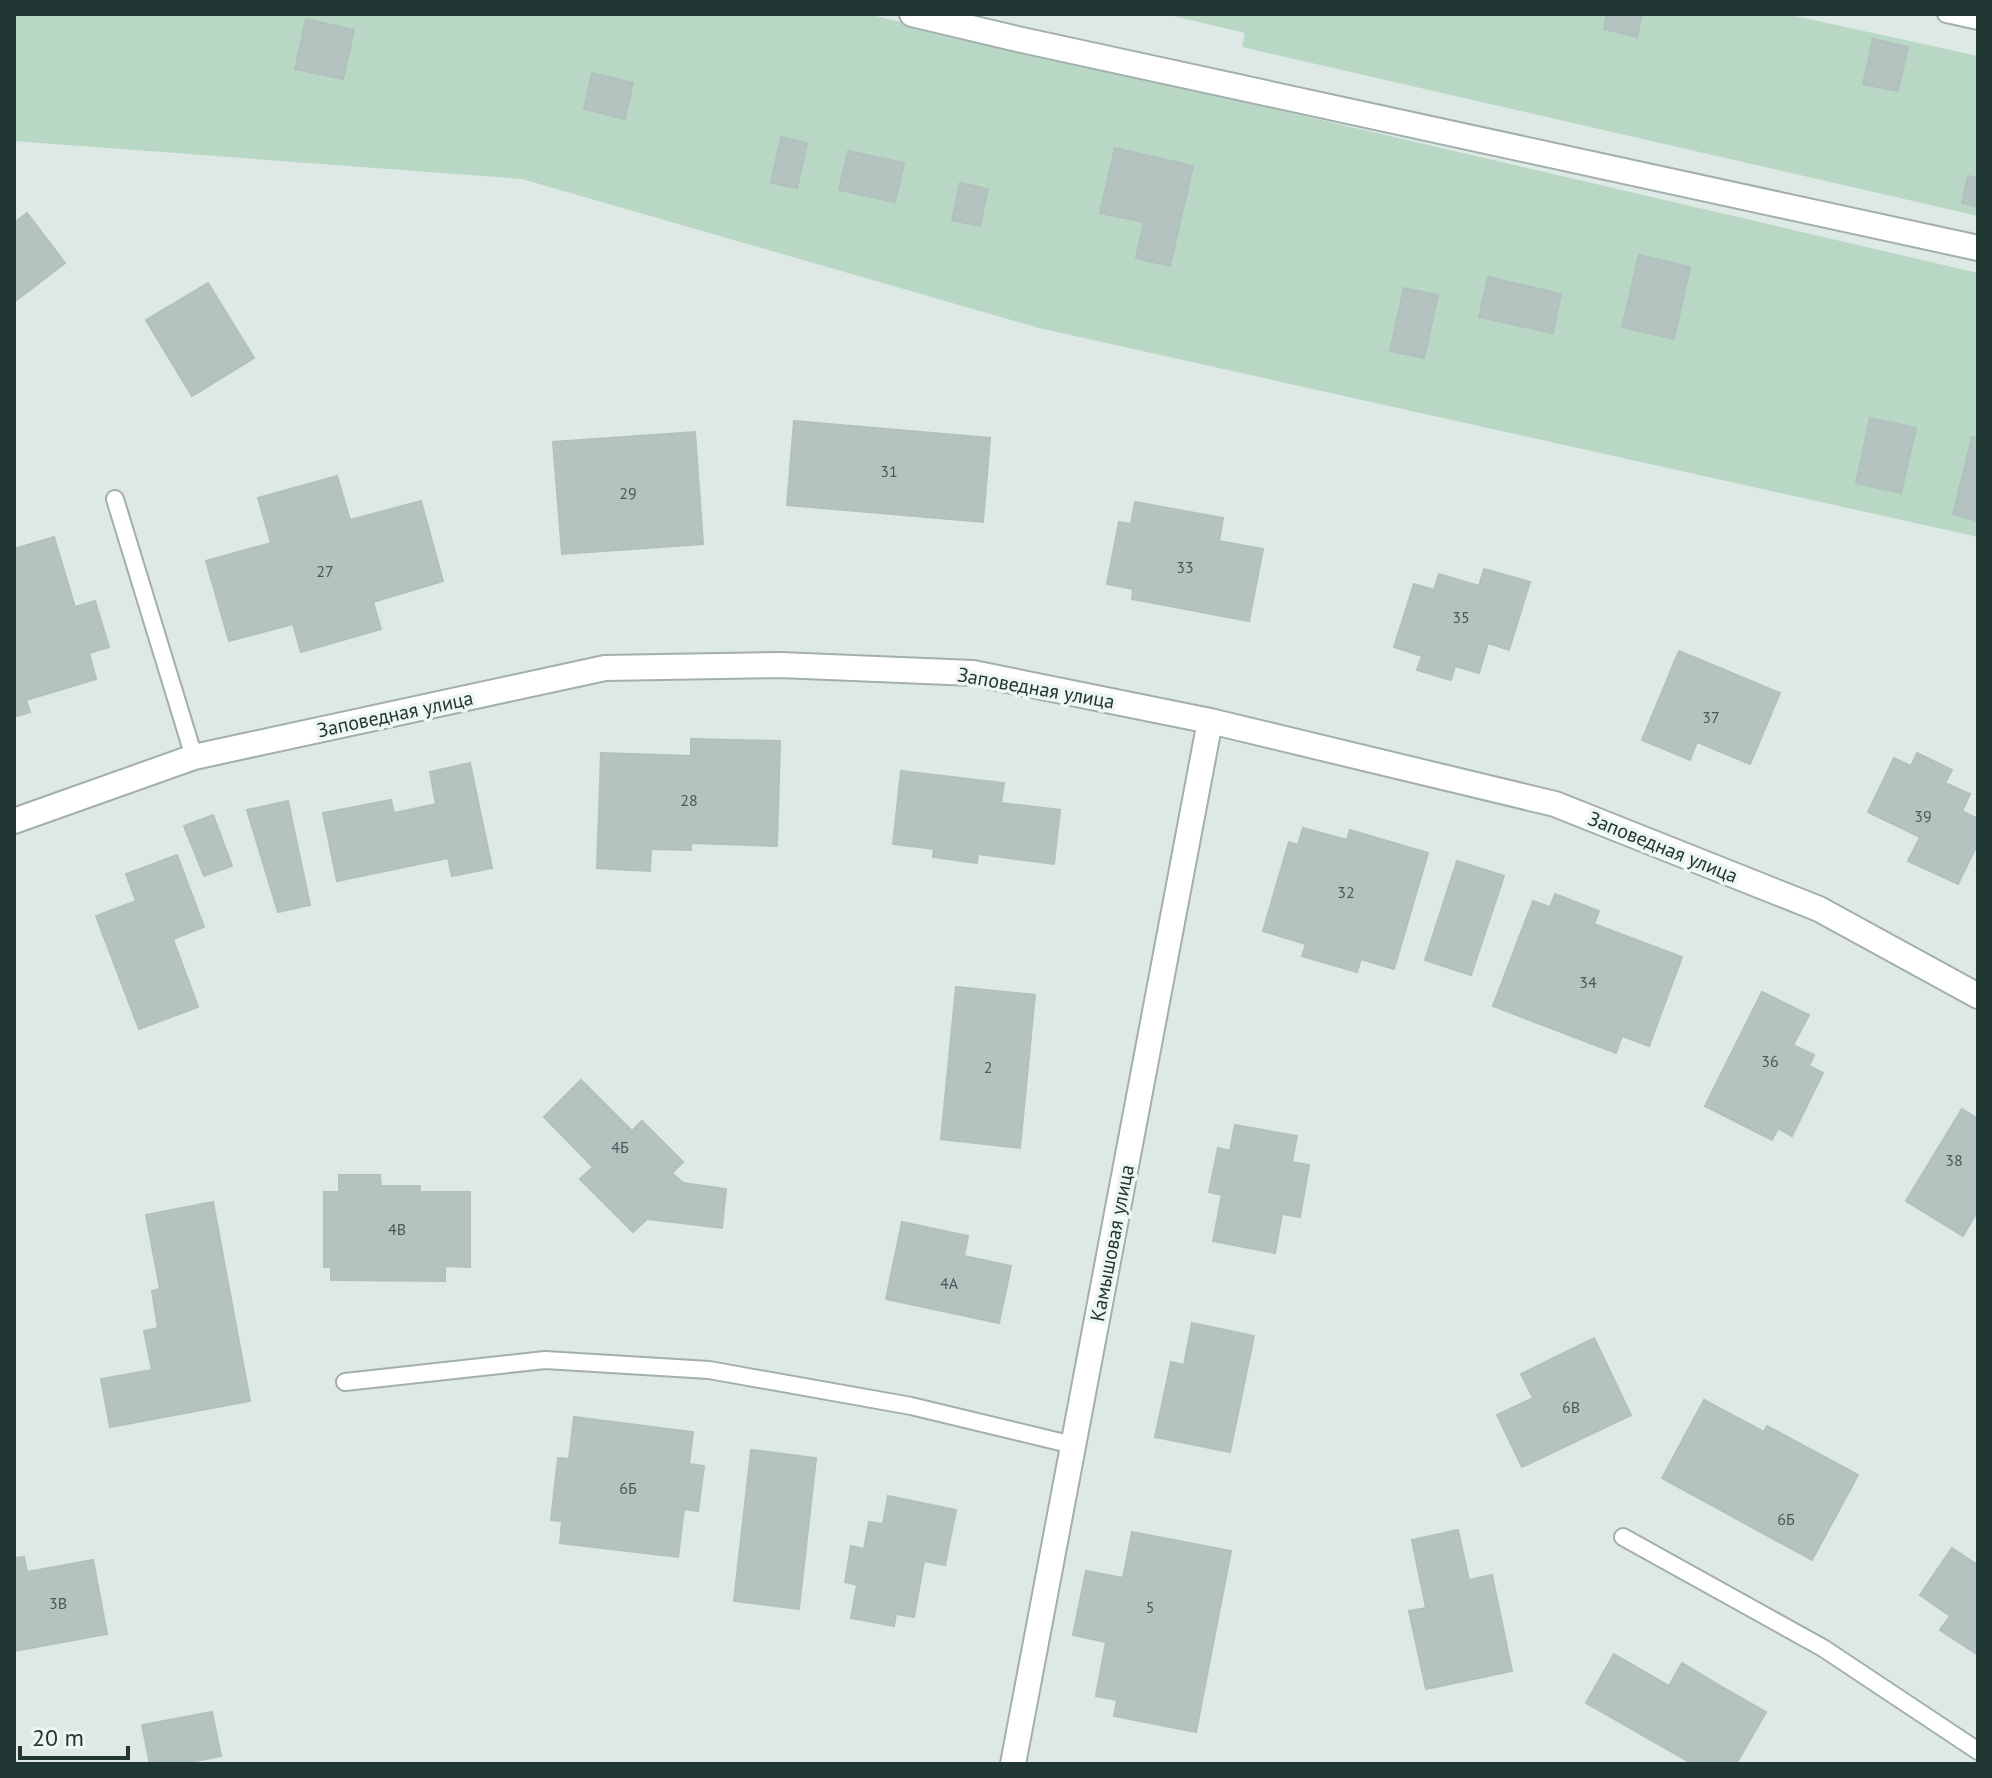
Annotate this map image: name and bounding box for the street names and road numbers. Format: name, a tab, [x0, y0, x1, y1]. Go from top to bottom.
street label: Заповедная улица	[955, 661, 1117, 715]
street label: Заповедная улица	[314, 685, 476, 743]
street label: Заповедная улица	[1584, 805, 1742, 889]
street label: Камышовая улица	[1084, 1162, 1140, 1324]

